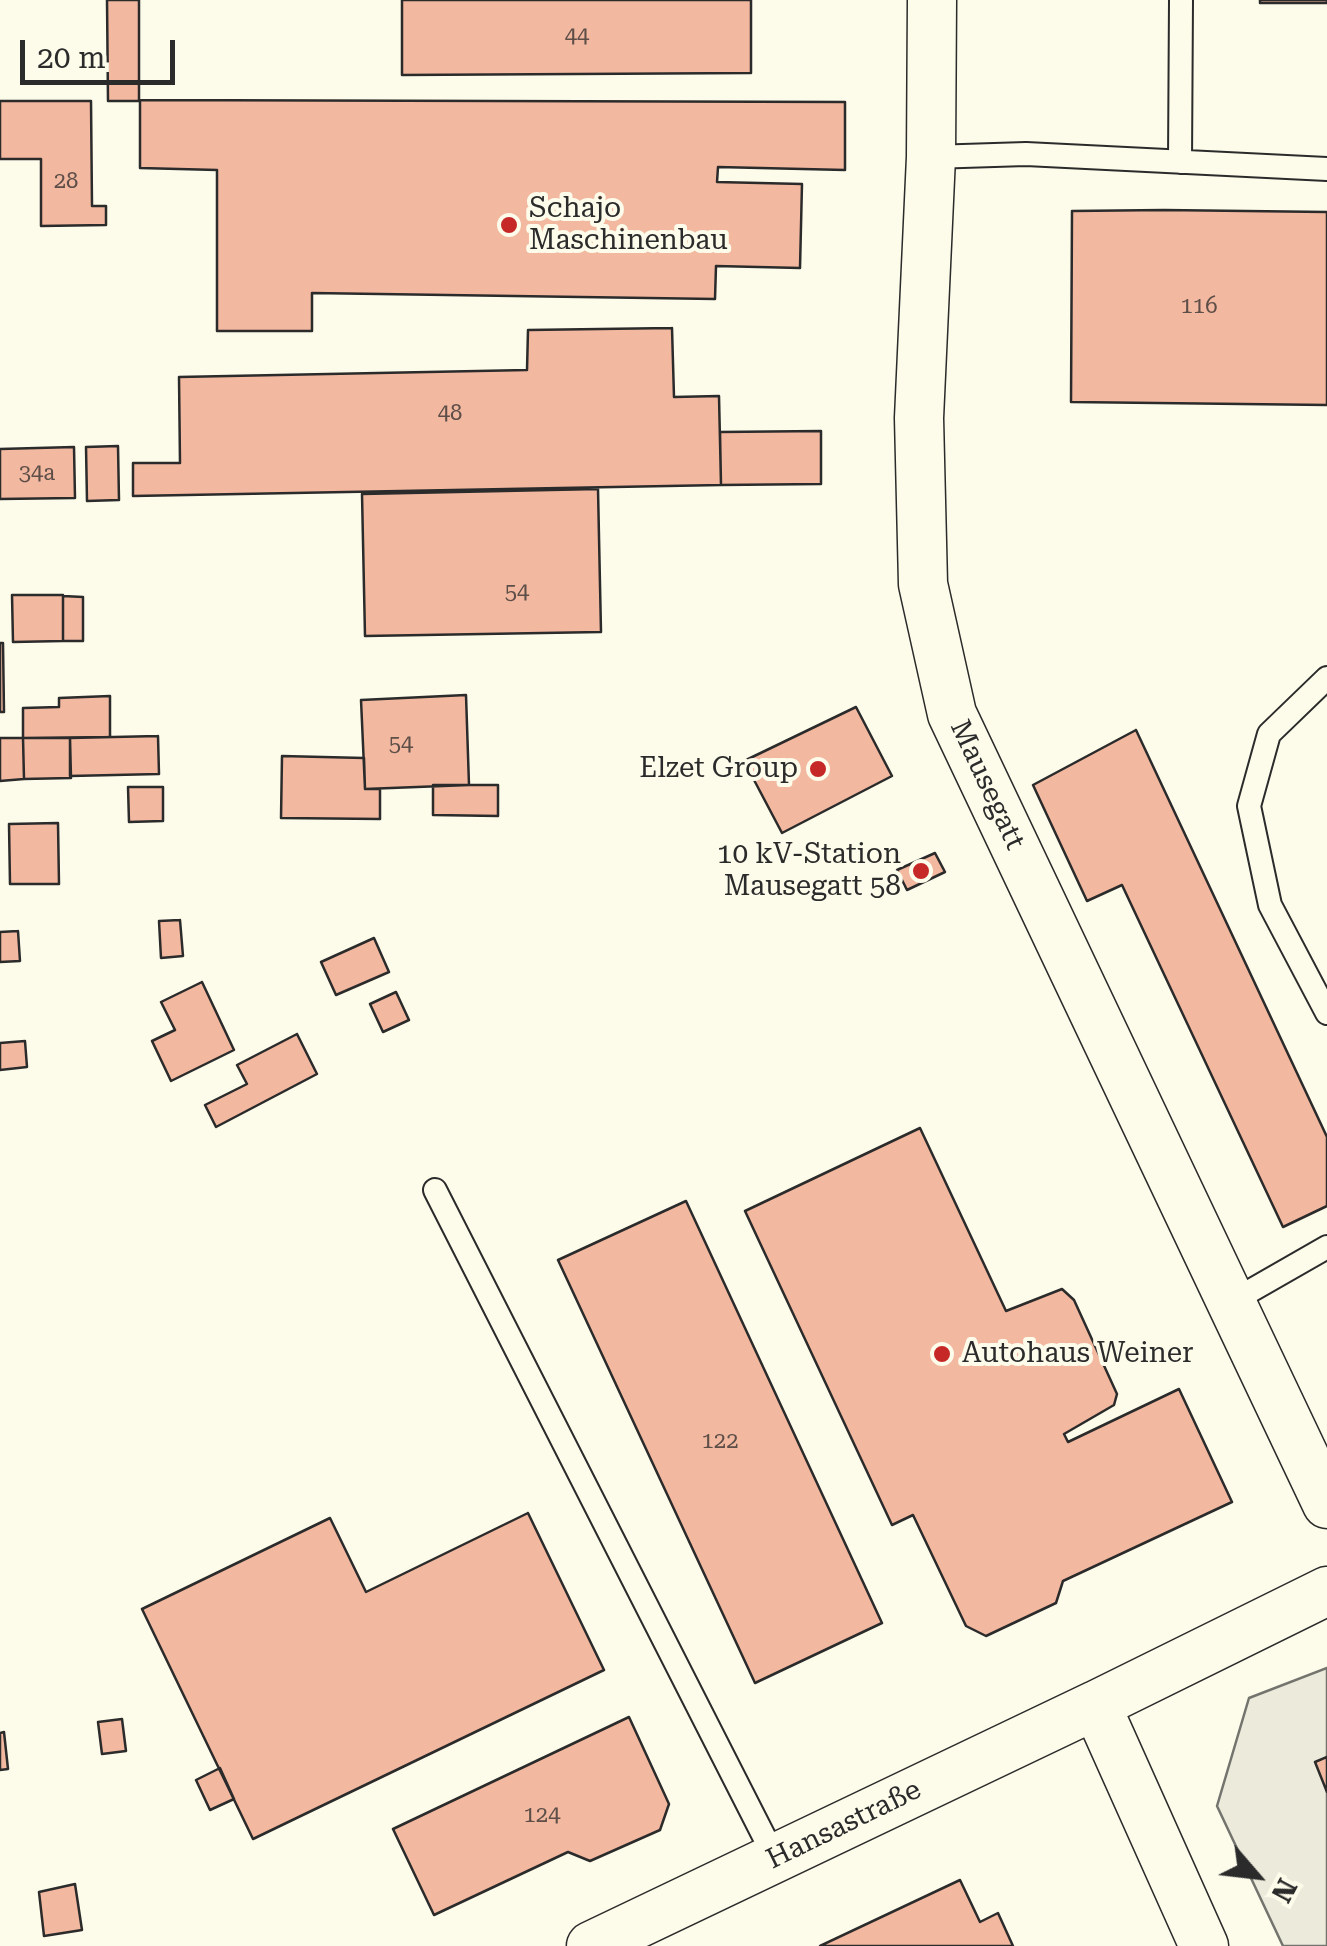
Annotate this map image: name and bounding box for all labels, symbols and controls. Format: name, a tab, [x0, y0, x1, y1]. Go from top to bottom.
scale bar	[25, 20, 180, 82]
house number: 44	[565, 24, 589, 50]
text: 20 m	[37, 40, 106, 75]
house number: 28	[54, 169, 78, 195]
place label: Schajo Maschinenbau	[529, 192, 728, 258]
marker: Schajo Maschinenbau	[498, 214, 520, 236]
house number: 116	[1181, 294, 1217, 320]
house number: 48	[438, 401, 462, 427]
house number: 34a	[19, 461, 55, 487]
house number: 54	[505, 580, 529, 606]
street label: Mausegatt	[942, 715, 1032, 855]
house number: 54	[389, 732, 413, 758]
place label: Elzet Group	[639, 752, 798, 786]
marker: Elzet Group	[807, 758, 829, 780]
place label: 10 kV-Station Mausegatt 58	[717, 838, 901, 904]
marker: 10 kV-Station Mausegatt 58	[910, 860, 932, 882]
place label: Autohaus Weiner	[962, 1337, 1194, 1371]
marker: Autohaus Weiner	[931, 1343, 953, 1365]
house number: 122	[702, 1429, 738, 1455]
street label: Hansastraße	[761, 1773, 927, 1877]
house number: 124	[524, 1803, 560, 1829]
north arrow	[1207, 1826, 1307, 1926]
text: N	[1264, 1873, 1304, 1908]

